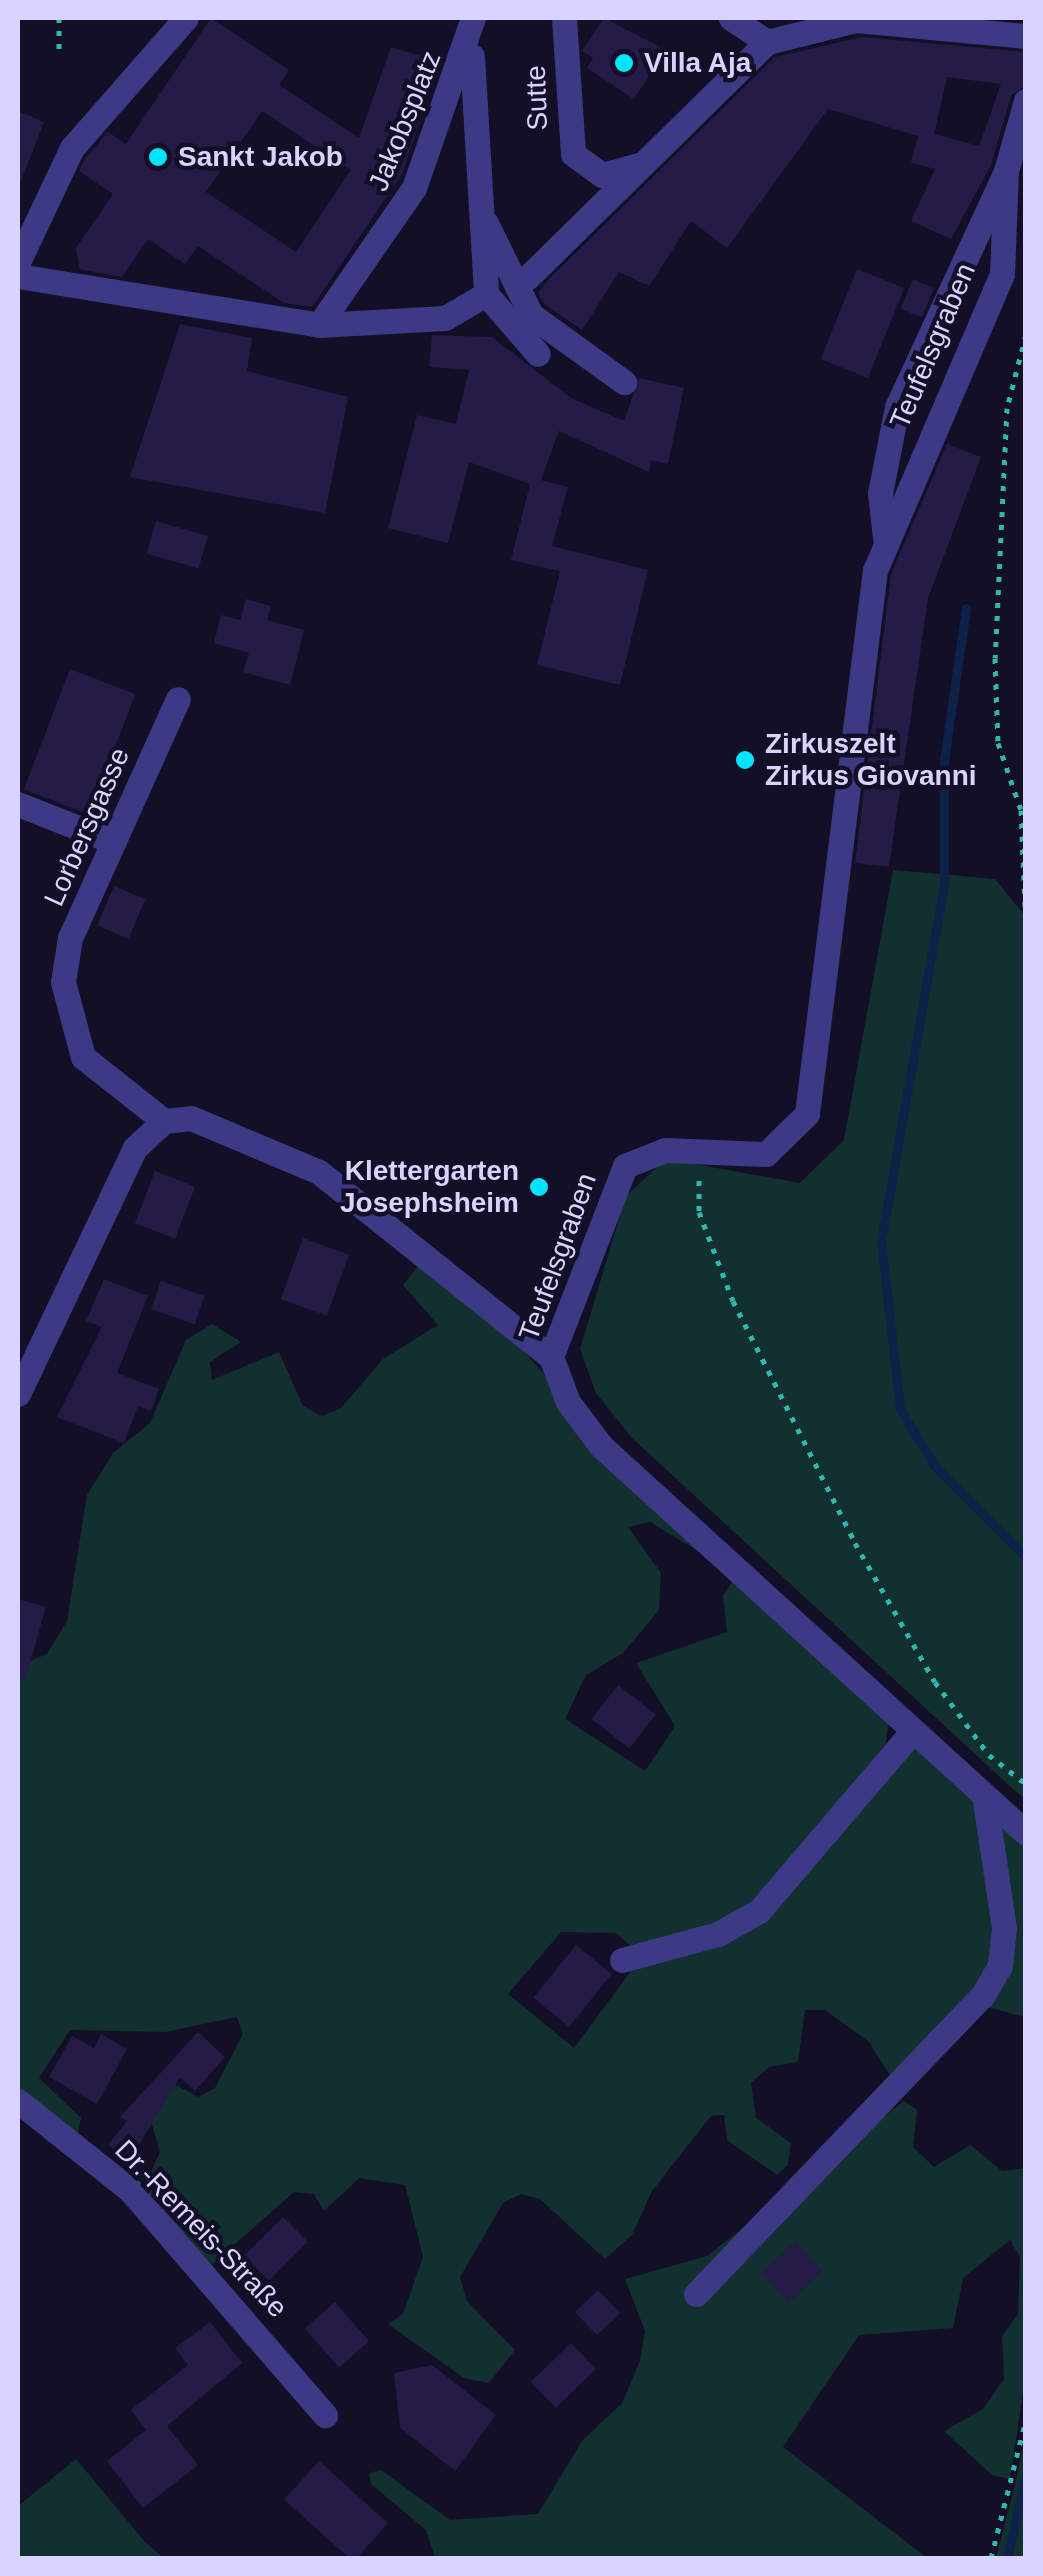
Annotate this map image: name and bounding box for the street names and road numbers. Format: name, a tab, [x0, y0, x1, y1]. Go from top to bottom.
street label: Jakobsplatz	[362, 46, 448, 196]
street label: Sutte	[519, 65, 555, 131]
street label: Teufelsgraben	[883, 258, 983, 434]
street label: Lorbersgasse	[37, 743, 137, 911]
street label: Teufelsgraben	[512, 1169, 604, 1345]
street label: Dr.-Remeis-Straße	[108, 2133, 294, 2325]

